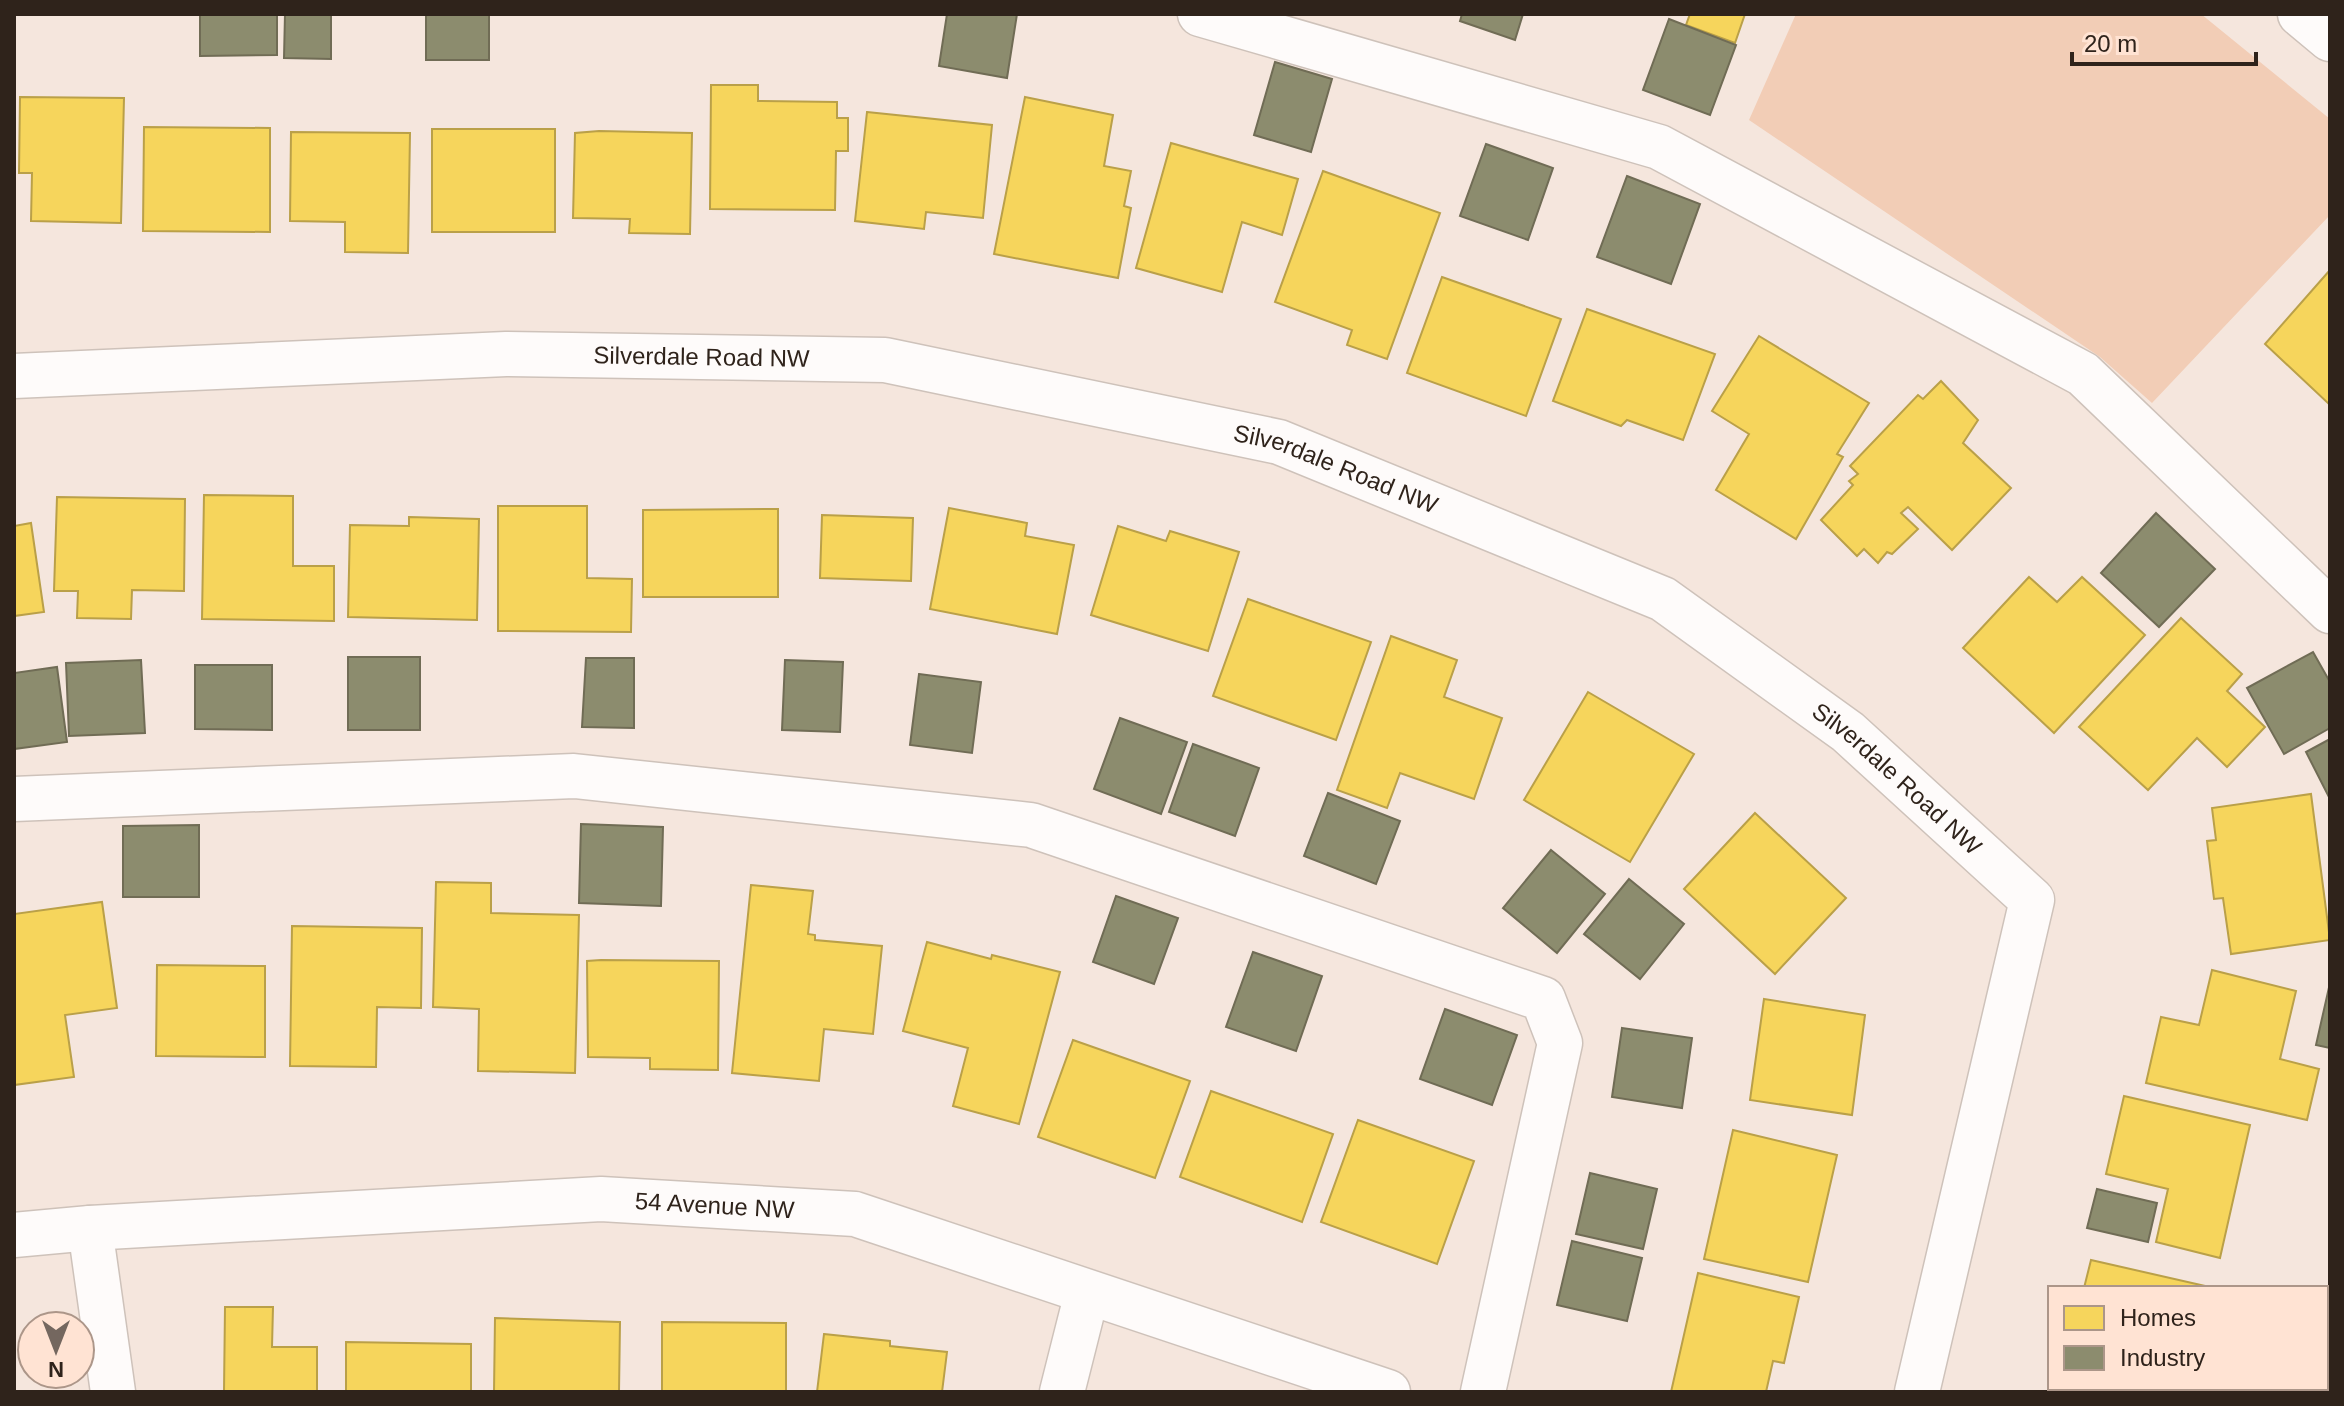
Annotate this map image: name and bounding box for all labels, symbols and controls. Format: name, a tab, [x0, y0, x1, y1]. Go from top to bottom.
scale bar	[2072, 16, 2256, 66]
text: 20 m	[2084, 30, 2137, 57]
street label: Silverdale Road NW	[593, 341, 810, 372]
street label: Silverdale Road NW	[1231, 419, 1442, 519]
street label: Silverdale Road NW	[1807, 697, 1987, 860]
street label: 54 Avenue NW	[634, 1187, 796, 1223]
legend	[2048, 1286, 2328, 1390]
text: Homes	[2120, 1304, 2196, 1331]
north arrow	[16, 1310, 96, 1390]
text: Industry	[2120, 1344, 2205, 1371]
text: N	[48, 1357, 64, 1382]

